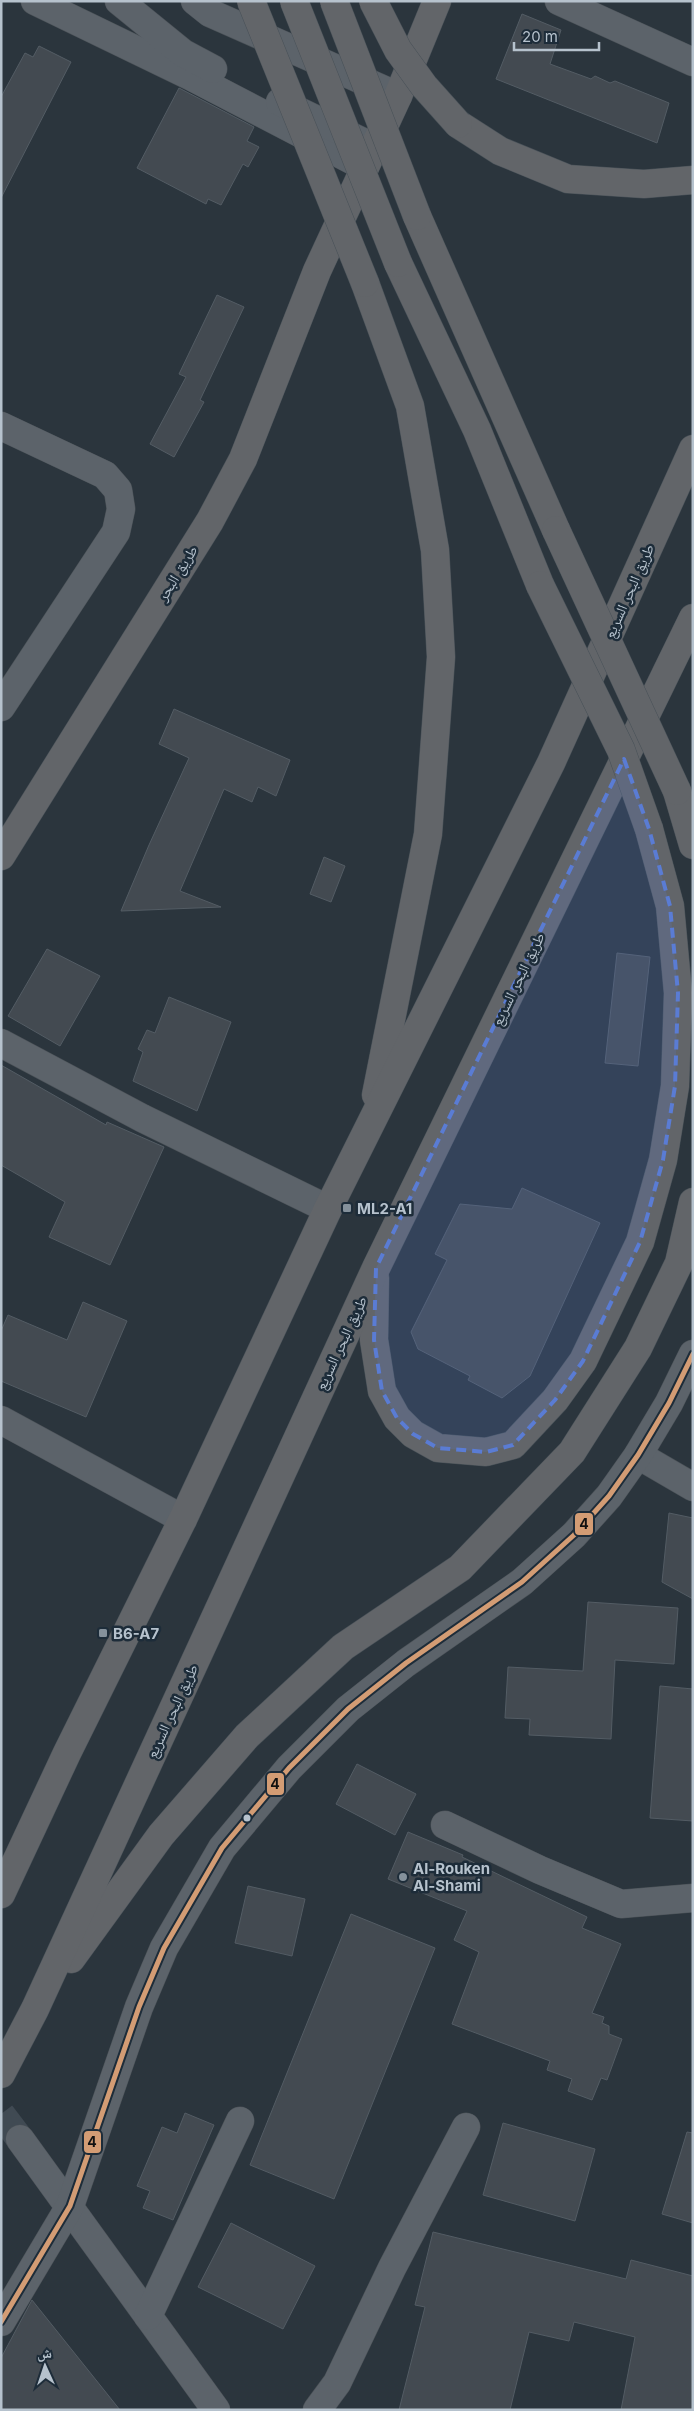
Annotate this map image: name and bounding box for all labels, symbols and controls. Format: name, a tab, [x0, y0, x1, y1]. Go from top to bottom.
scale bar	[514, 20, 599, 52]
text: 20 m	[522, 27, 558, 46]
street label: طريق البحر السريع	[600, 541, 659, 642]
street label: طريق البحر	[152, 542, 202, 606]
street label: طريق البحر السريع	[487, 929, 550, 1029]
place label: ML2-A1	[357, 1199, 412, 1218]
marker: ML2-A1	[341, 1202, 353, 1214]
street label: طريق البحر السريع	[311, 1293, 372, 1393]
line badge: 4	[574, 1512, 594, 1536]
text: 4	[579, 1515, 589, 1532]
place label: B6-A7	[113, 1624, 159, 1643]
marker: B6-A7	[97, 1627, 109, 1639]
street label: طريق البحر السريع	[142, 1661, 203, 1761]
line badge: 4	[266, 1772, 285, 1796]
text: 4	[270, 1775, 280, 1792]
unlabelled marker	[242, 1813, 252, 1823]
place label: Al-Rouken Al-Shami	[413, 1859, 490, 1895]
marker: Al-Rouken Al-Shami	[397, 1871, 409, 1883]
line badge: 4	[83, 2130, 102, 2154]
text: 4	[87, 2133, 97, 2150]
north arrow	[20, 2341, 70, 2391]
text: ش	[36, 2344, 52, 2362]

